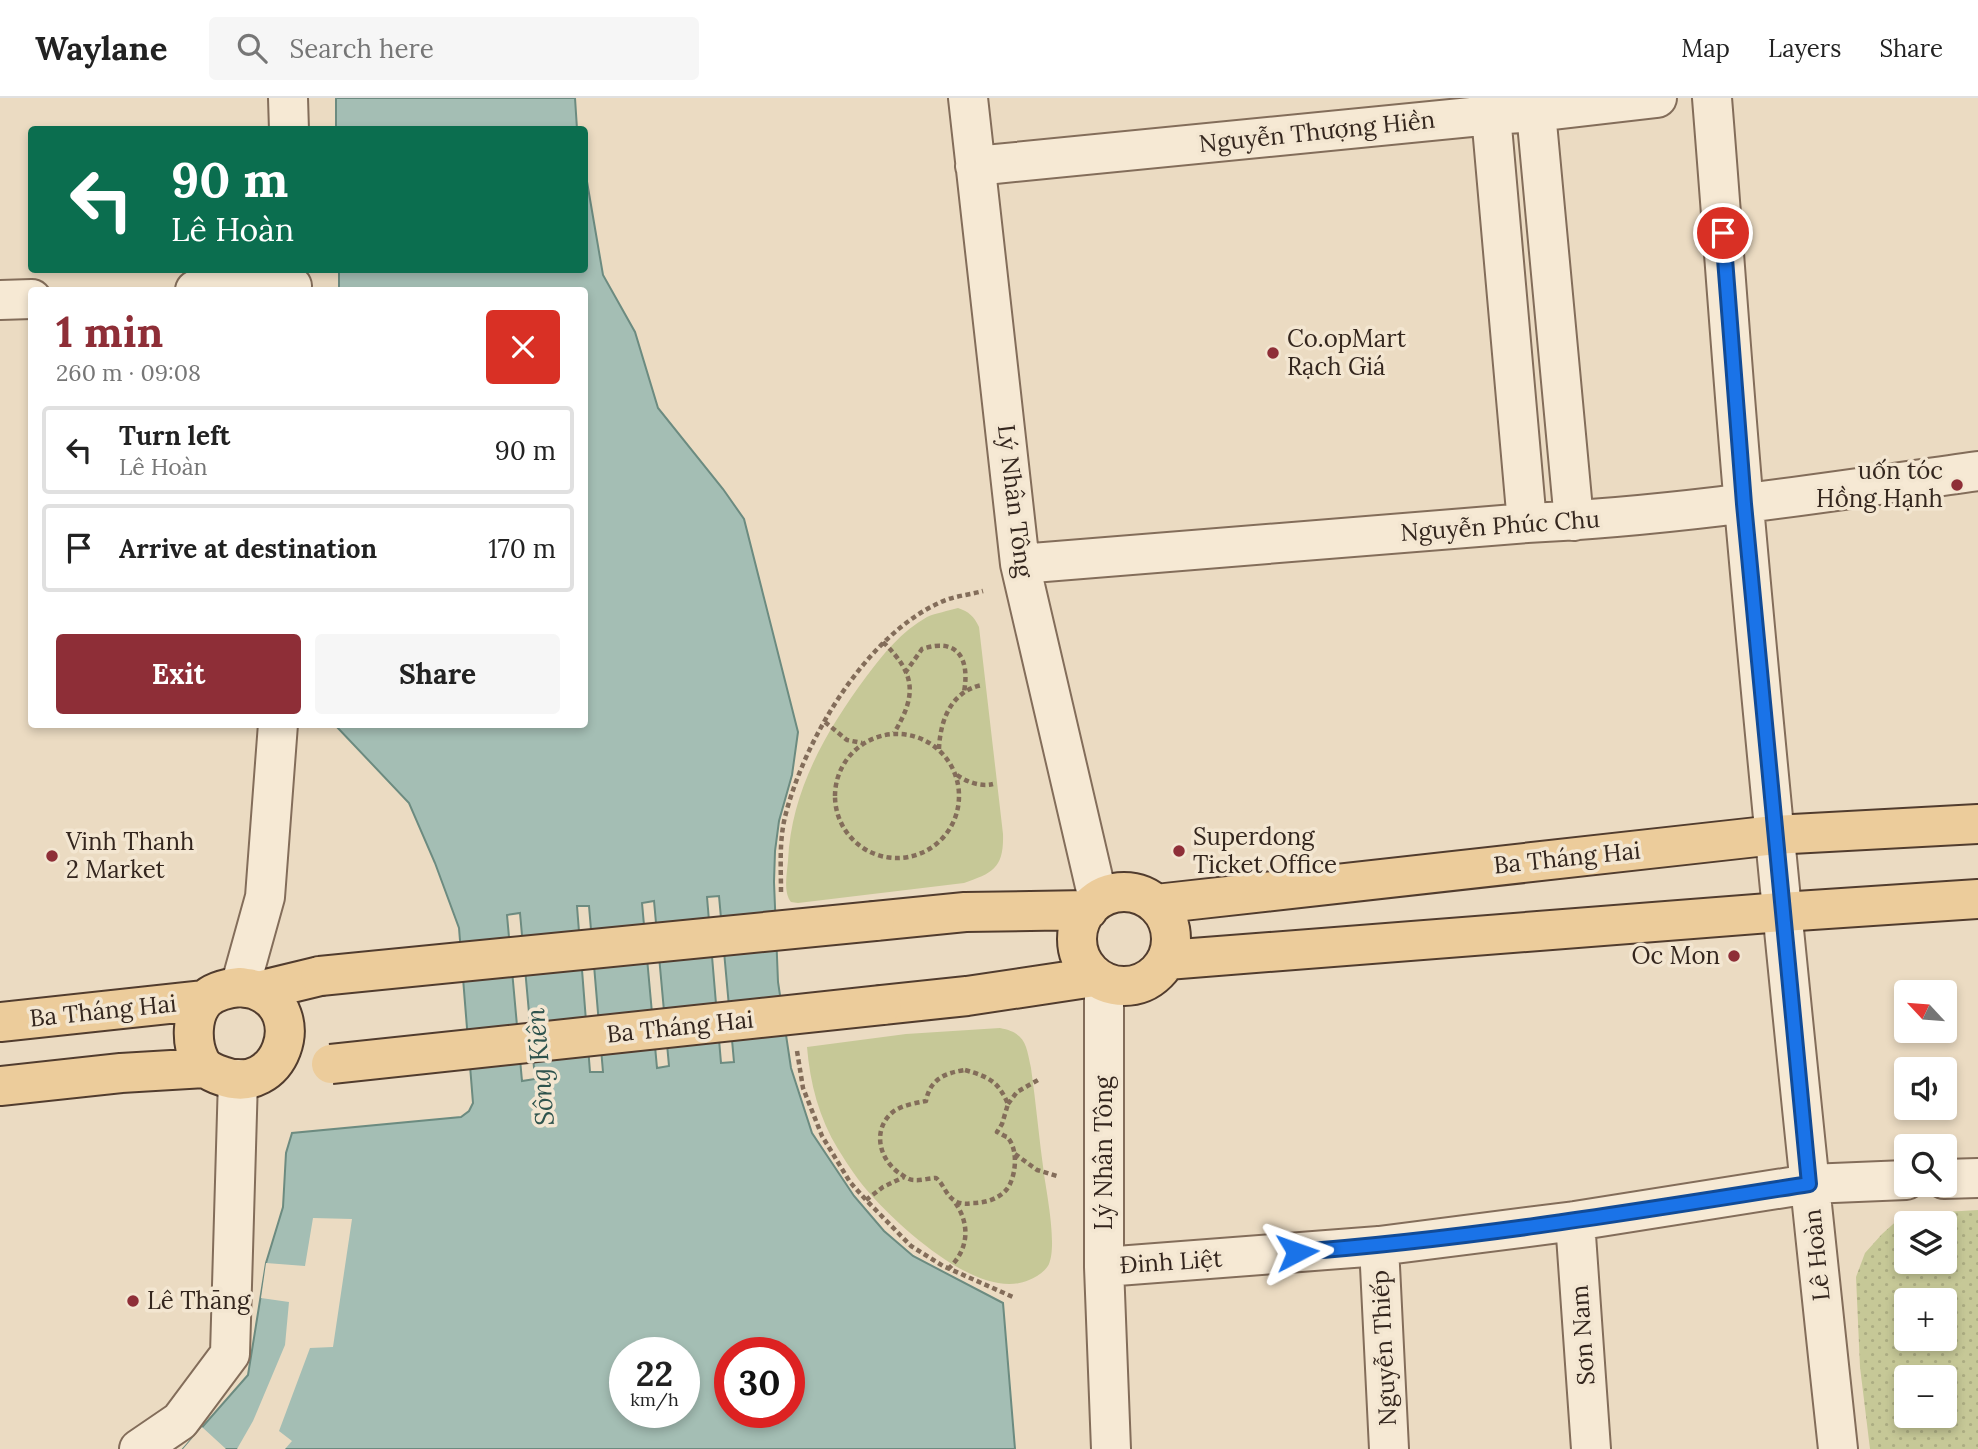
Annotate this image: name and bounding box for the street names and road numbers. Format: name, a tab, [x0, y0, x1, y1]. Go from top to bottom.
street label: Nguyễn Thượng Hiền	[1197, 104, 1437, 159]
street label: Lý Nhân Tông	[991, 422, 1040, 580]
street label: Nguyễn Phúc Chu	[1399, 503, 1601, 548]
street label: Ba Tháng Hai	[1492, 834, 1642, 881]
street label: Ba Tháng Hai	[28, 987, 178, 1034]
street label: Ba Tháng Hai	[605, 1003, 755, 1050]
street label: Lý Nhân Tông	[1088, 1075, 1119, 1230]
street label: Lê Hoàn	[1796, 1207, 1837, 1303]
street label: Đinh Liệt	[1119, 1242, 1224, 1281]
street label: Nguyễn Thiếp	[1364, 1269, 1403, 1427]
street label: Sơn Nam	[1564, 1284, 1601, 1386]

